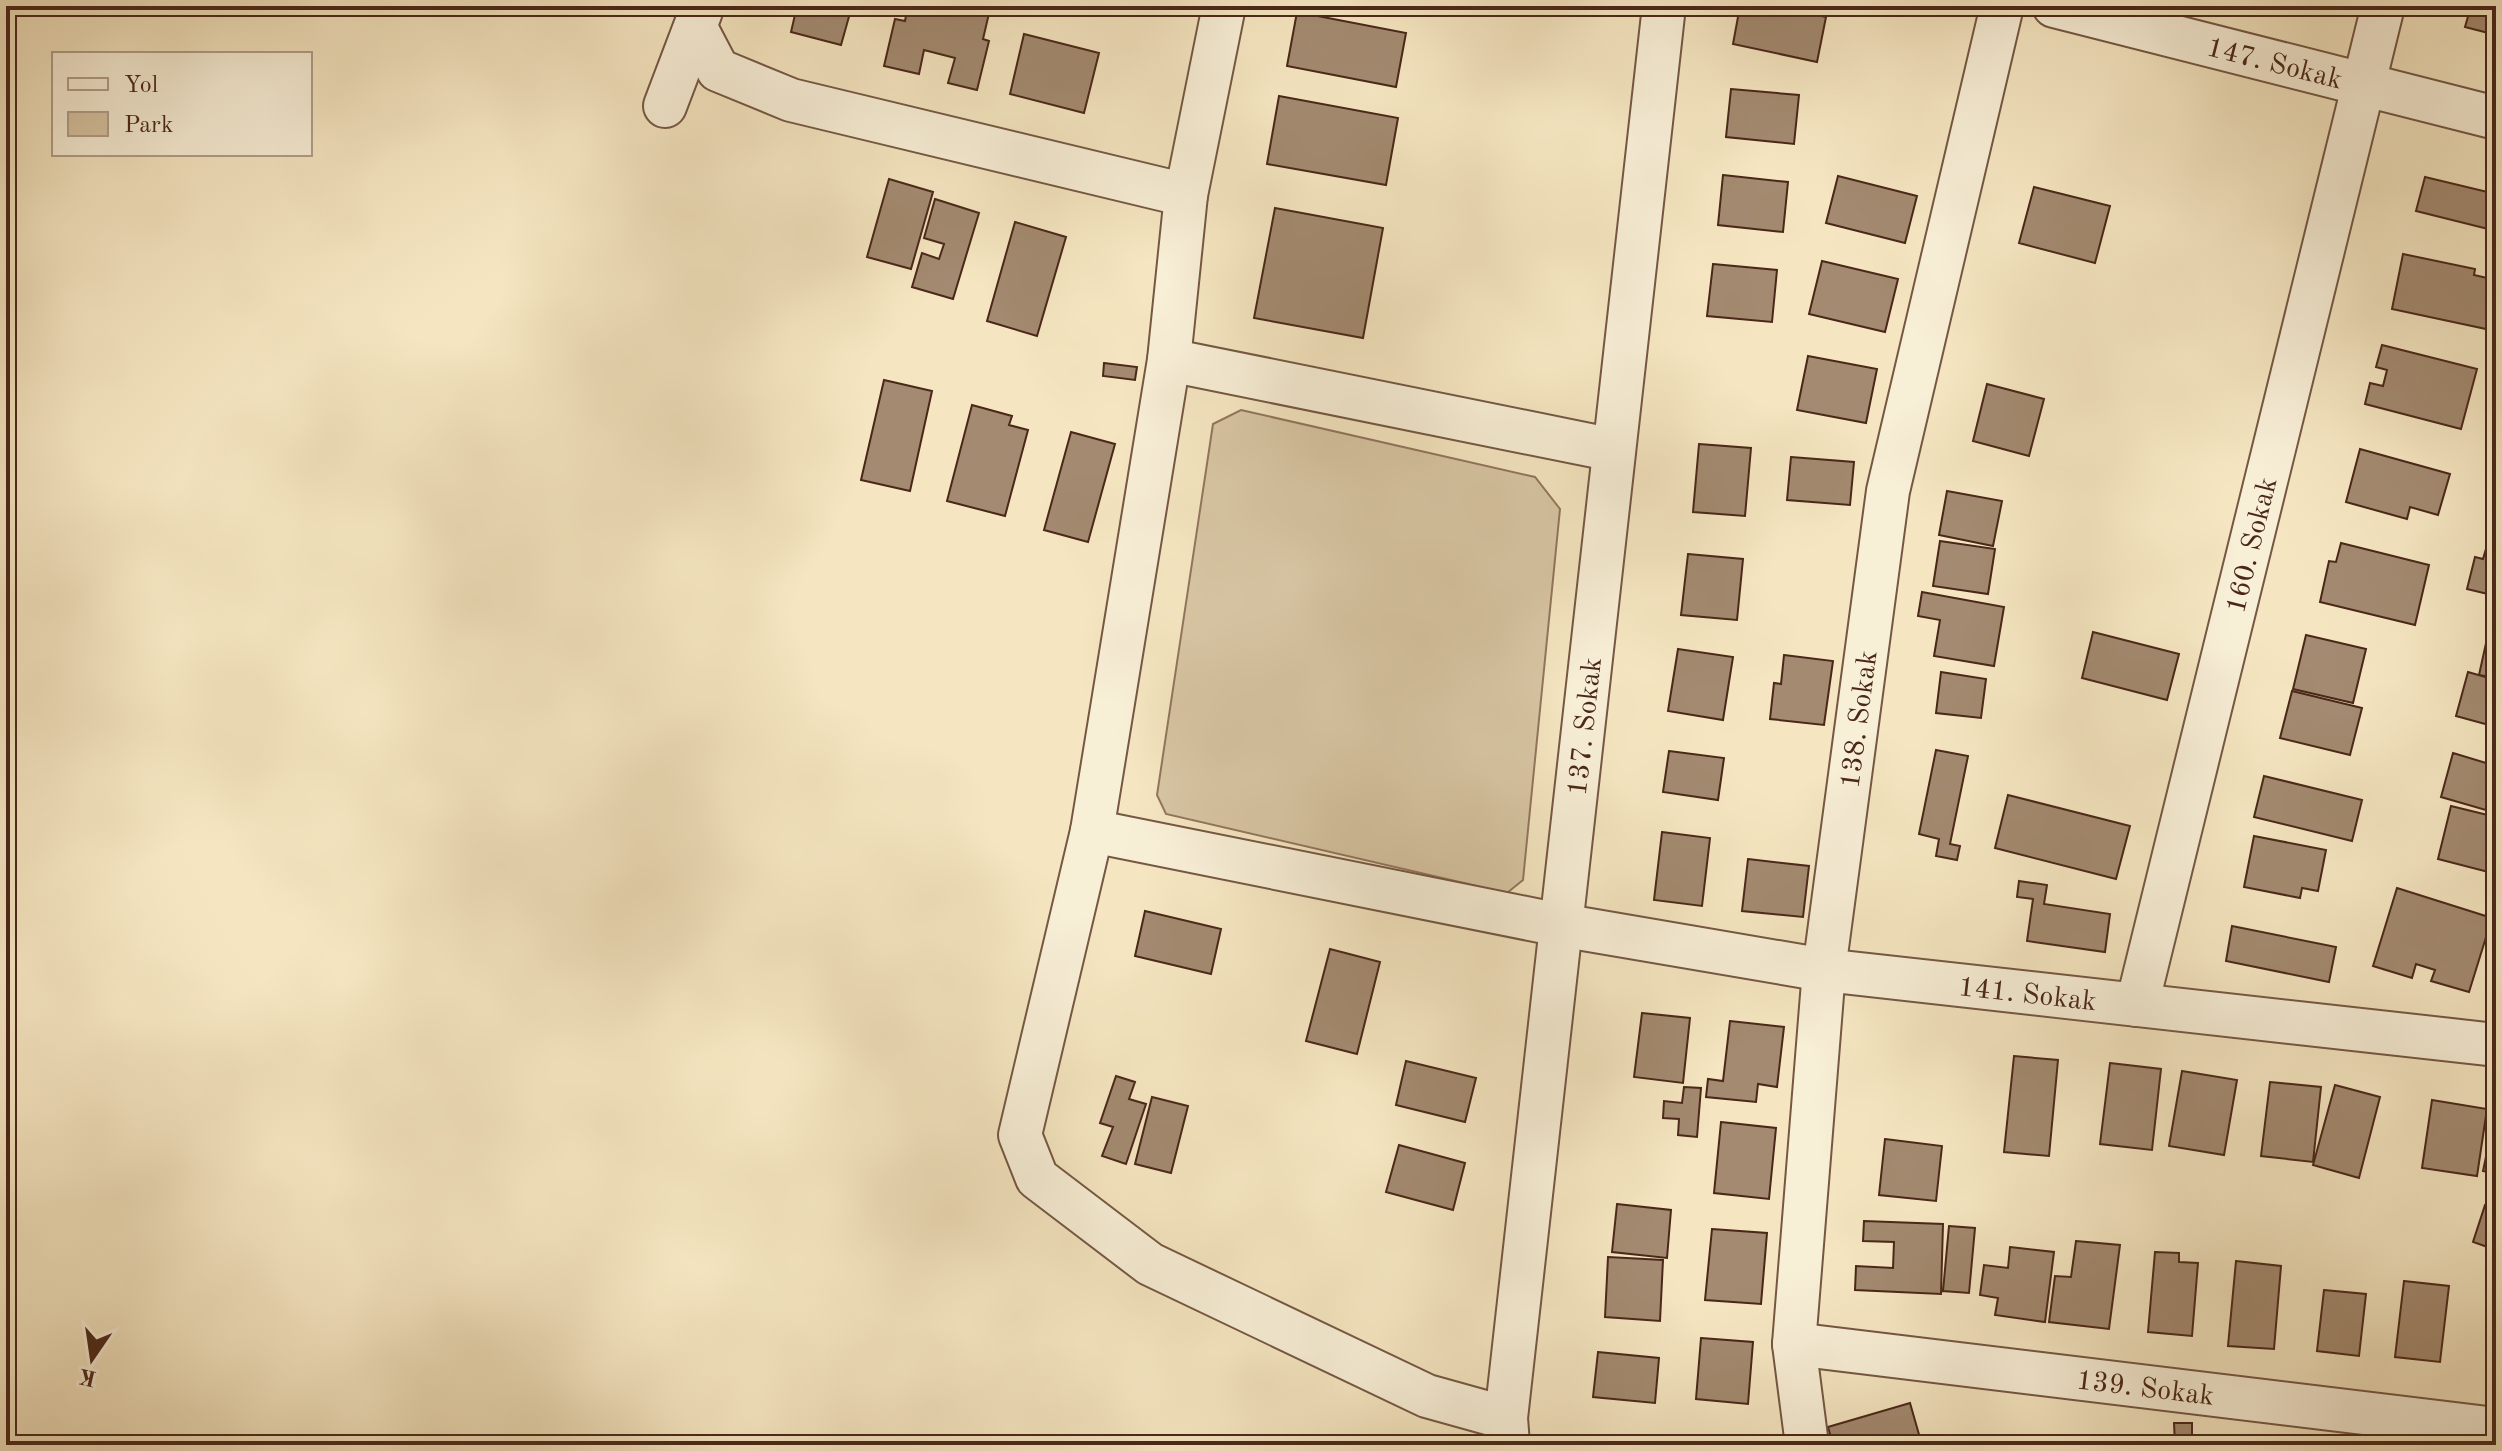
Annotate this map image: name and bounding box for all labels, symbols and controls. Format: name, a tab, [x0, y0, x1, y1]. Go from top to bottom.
street label: 147. Sokak	[2204, 34, 2345, 96]
legend	[52, 52, 312, 156]
text: Yol	[124, 74, 158, 98]
text: Park	[124, 114, 173, 138]
street label: 160. Sokak	[2223, 475, 2283, 616]
street label: 138. Sokak	[1837, 649, 1884, 790]
street label: 137. Sokak	[1565, 656, 1608, 797]
street label: 141. Sokak	[1957, 974, 2098, 1017]
north arrow	[52, 1319, 132, 1399]
text: K	[77, 1364, 99, 1389]
street label: 139. Sokak	[2075, 1367, 2216, 1412]

